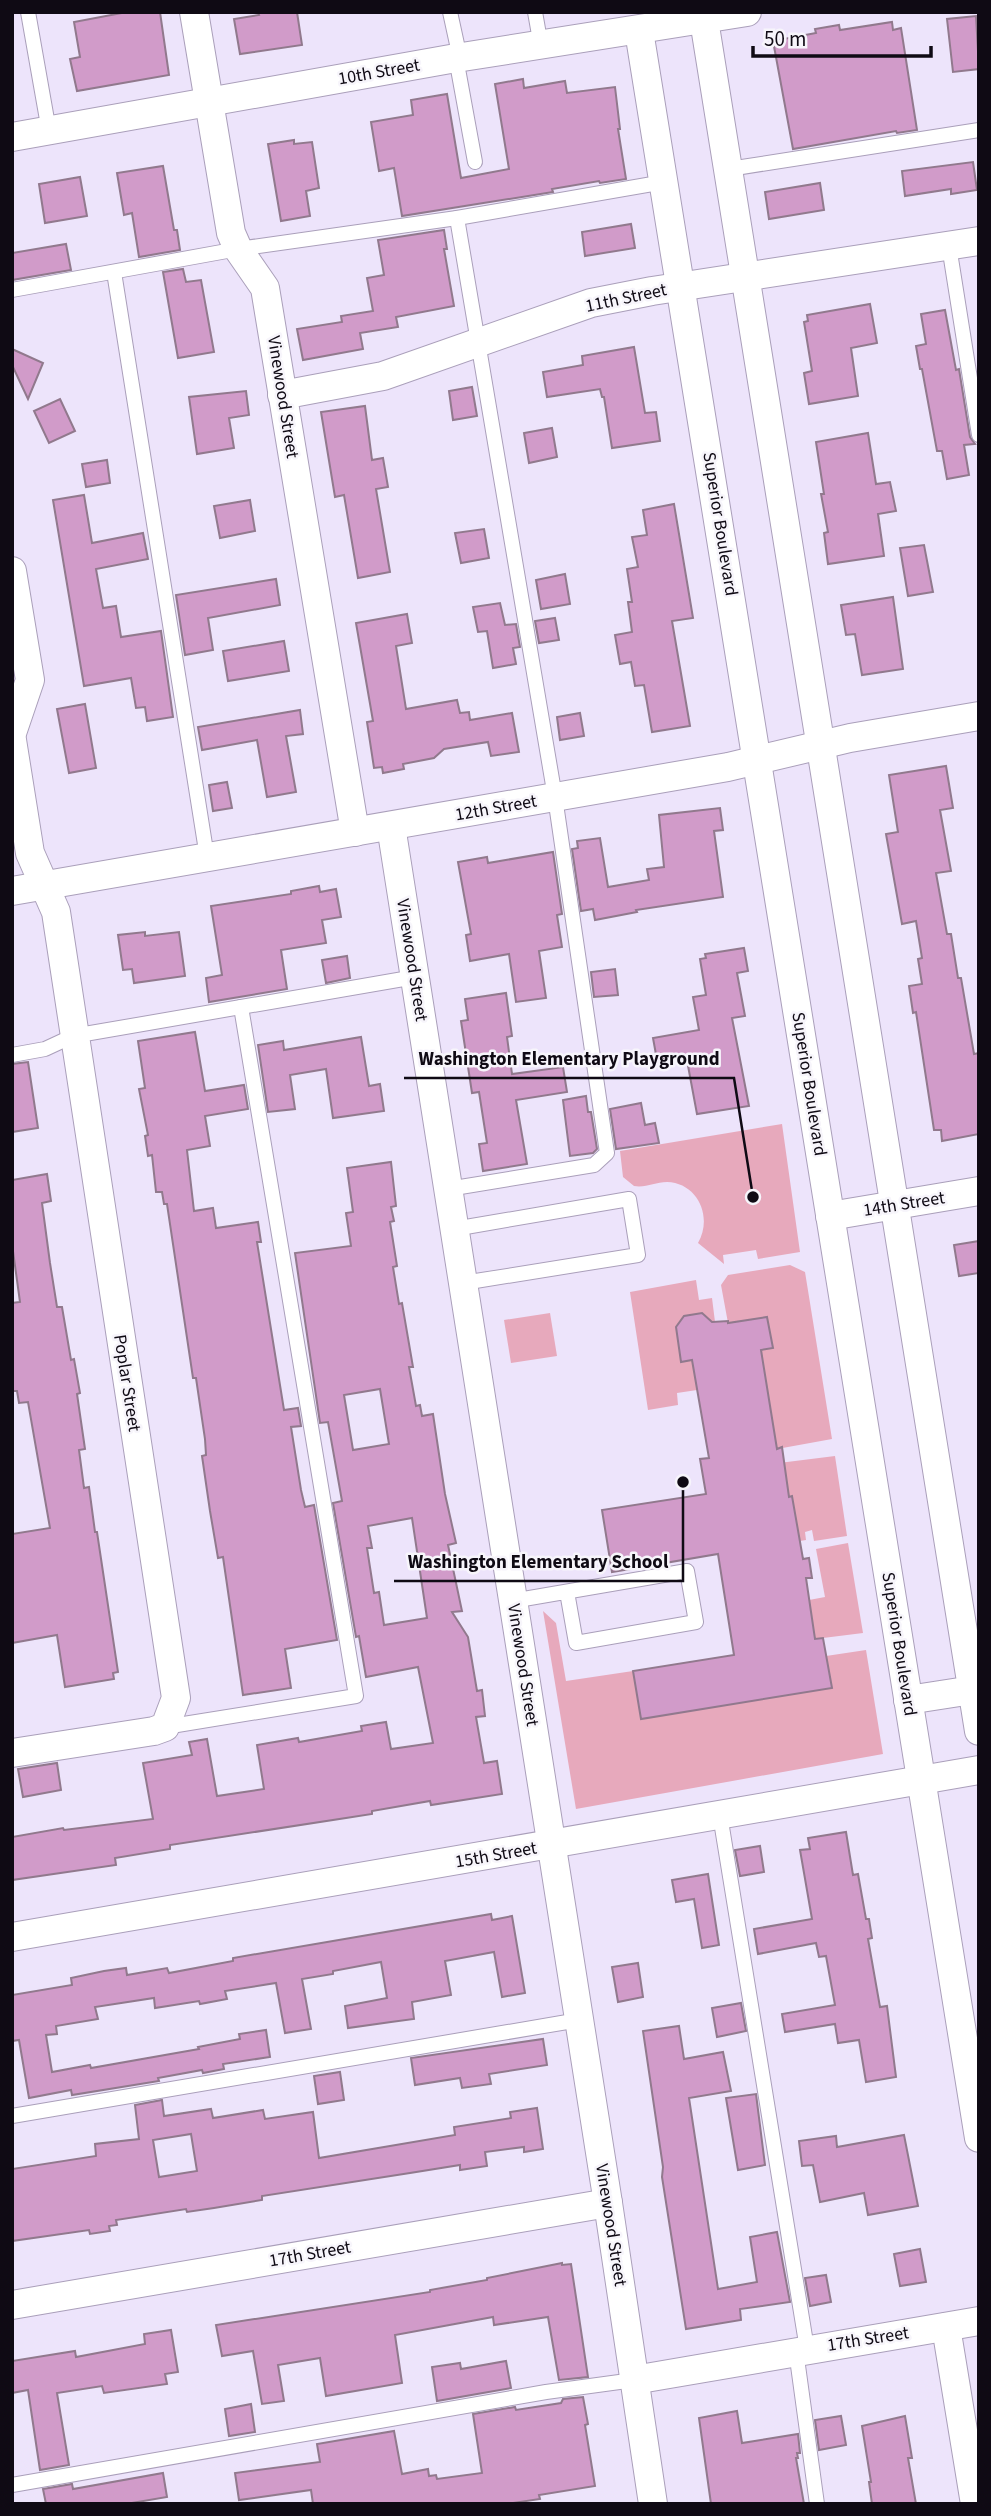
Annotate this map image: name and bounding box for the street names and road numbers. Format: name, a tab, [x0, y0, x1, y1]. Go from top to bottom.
street label: 10th Street	[336, 53, 422, 91]
street label: 11th Street	[583, 277, 669, 319]
street label: Vinewood Street	[261, 334, 305, 460]
street label: Superior Boulevard	[696, 450, 744, 598]
street label: 12th Street	[453, 789, 539, 827]
street label: Vinewood Street	[390, 897, 434, 1023]
street label: Superior Boulevard	[785, 1010, 833, 1158]
street label: 14th Street	[861, 1185, 947, 1223]
street label: Poplar Street	[107, 1333, 147, 1433]
street label: Superior Boulevard	[875, 1570, 923, 1718]
street label: Vinewood Street	[501, 1602, 545, 1728]
street label: 15th Street	[453, 1836, 539, 1874]
street label: Vinewood Street	[589, 2162, 633, 2288]
street label: 17th Street	[267, 2235, 353, 2273]
street label: 17th Street	[825, 2320, 911, 2358]

